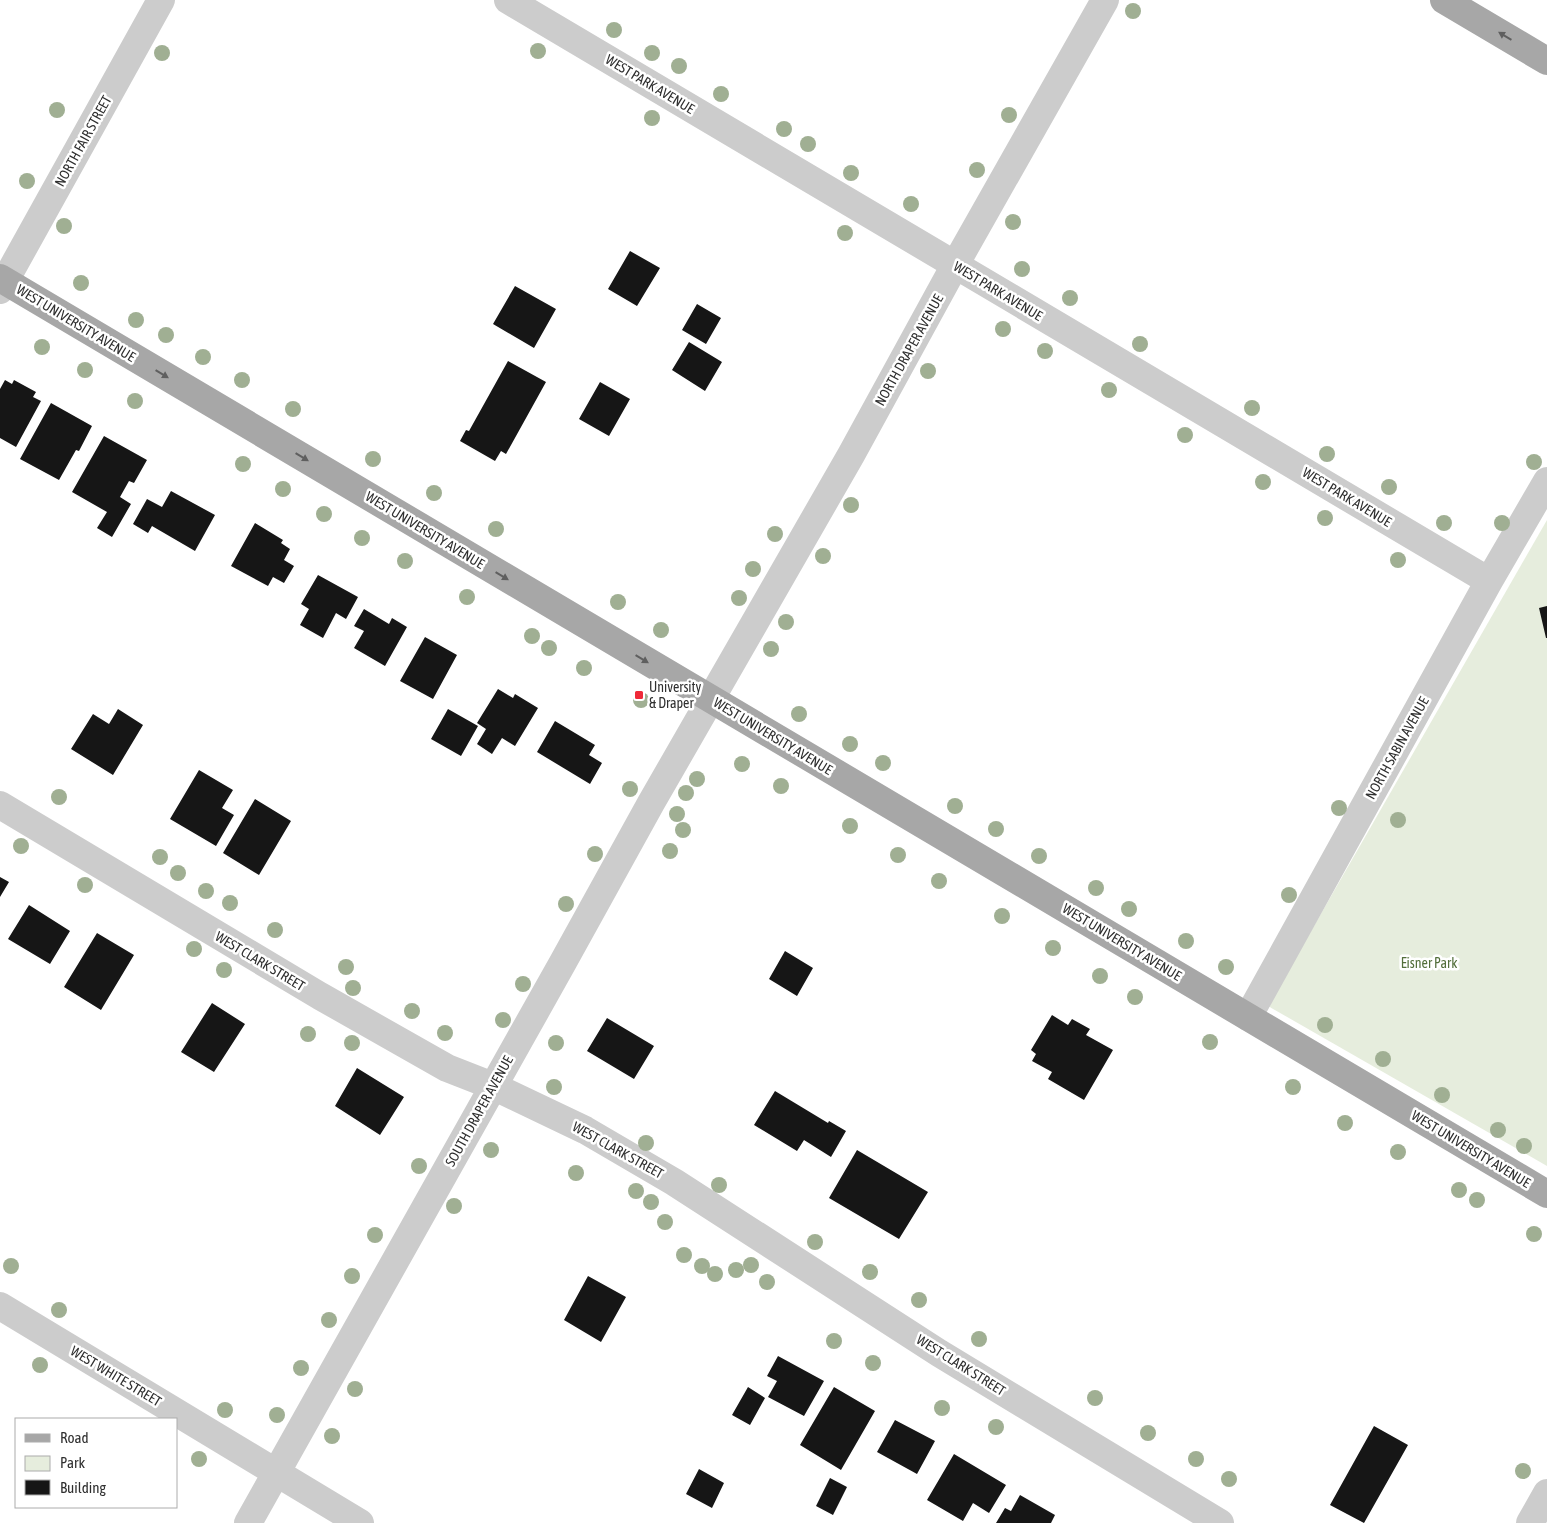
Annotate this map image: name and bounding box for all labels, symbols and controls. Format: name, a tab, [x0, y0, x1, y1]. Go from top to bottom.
one-way arrow	[1499, 32, 1512, 41]
street label: WEST PARK AVENUE	[603, 51, 697, 117]
street label: NORTH FAIR STREET	[51, 93, 115, 189]
street label: WEST PARK AVENUE	[951, 258, 1045, 324]
street label: WEST UNIVERSITY AVENUE	[14, 281, 138, 365]
street label: NORTH DRAPER AVENUE	[872, 291, 946, 409]
one-way arrow	[156, 370, 169, 379]
one-way arrow	[296, 453, 309, 462]
street label: WEST PARK AVENUE	[1300, 464, 1394, 530]
street label: WEST UNIVERSITY AVENUE	[363, 488, 487, 572]
one-way arrow	[496, 571, 509, 580]
one-way arrow	[635, 654, 649, 663]
place label: University & Draper	[649, 679, 702, 711]
marker: University & Draper	[633, 689, 645, 701]
street label: WEST UNIVERSITY AVENUE	[711, 694, 835, 778]
street label: NORTH SABIN AVENUE	[1362, 694, 1432, 802]
street label: WEST UNIVERSITY AVENUE	[1060, 900, 1184, 984]
street label: WEST CLARK STREET	[212, 928, 308, 994]
park label: Eisner Park	[1401, 955, 1457, 971]
street label: SOUTH DRAPER AVENUE	[442, 1053, 516, 1169]
street label: WEST UNIVERSITY AVENUE	[1409, 1107, 1533, 1191]
street label: WEST CLARK STREET	[570, 1118, 666, 1182]
street label: WEST CLARK STREET	[914, 1331, 1008, 1399]
street label: WEST WHITE STREET	[68, 1343, 164, 1409]
legend	[15, 1418, 178, 1508]
text: Road	[60, 1429, 89, 1446]
text: Park	[60, 1454, 85, 1471]
text: Building	[60, 1479, 106, 1496]

